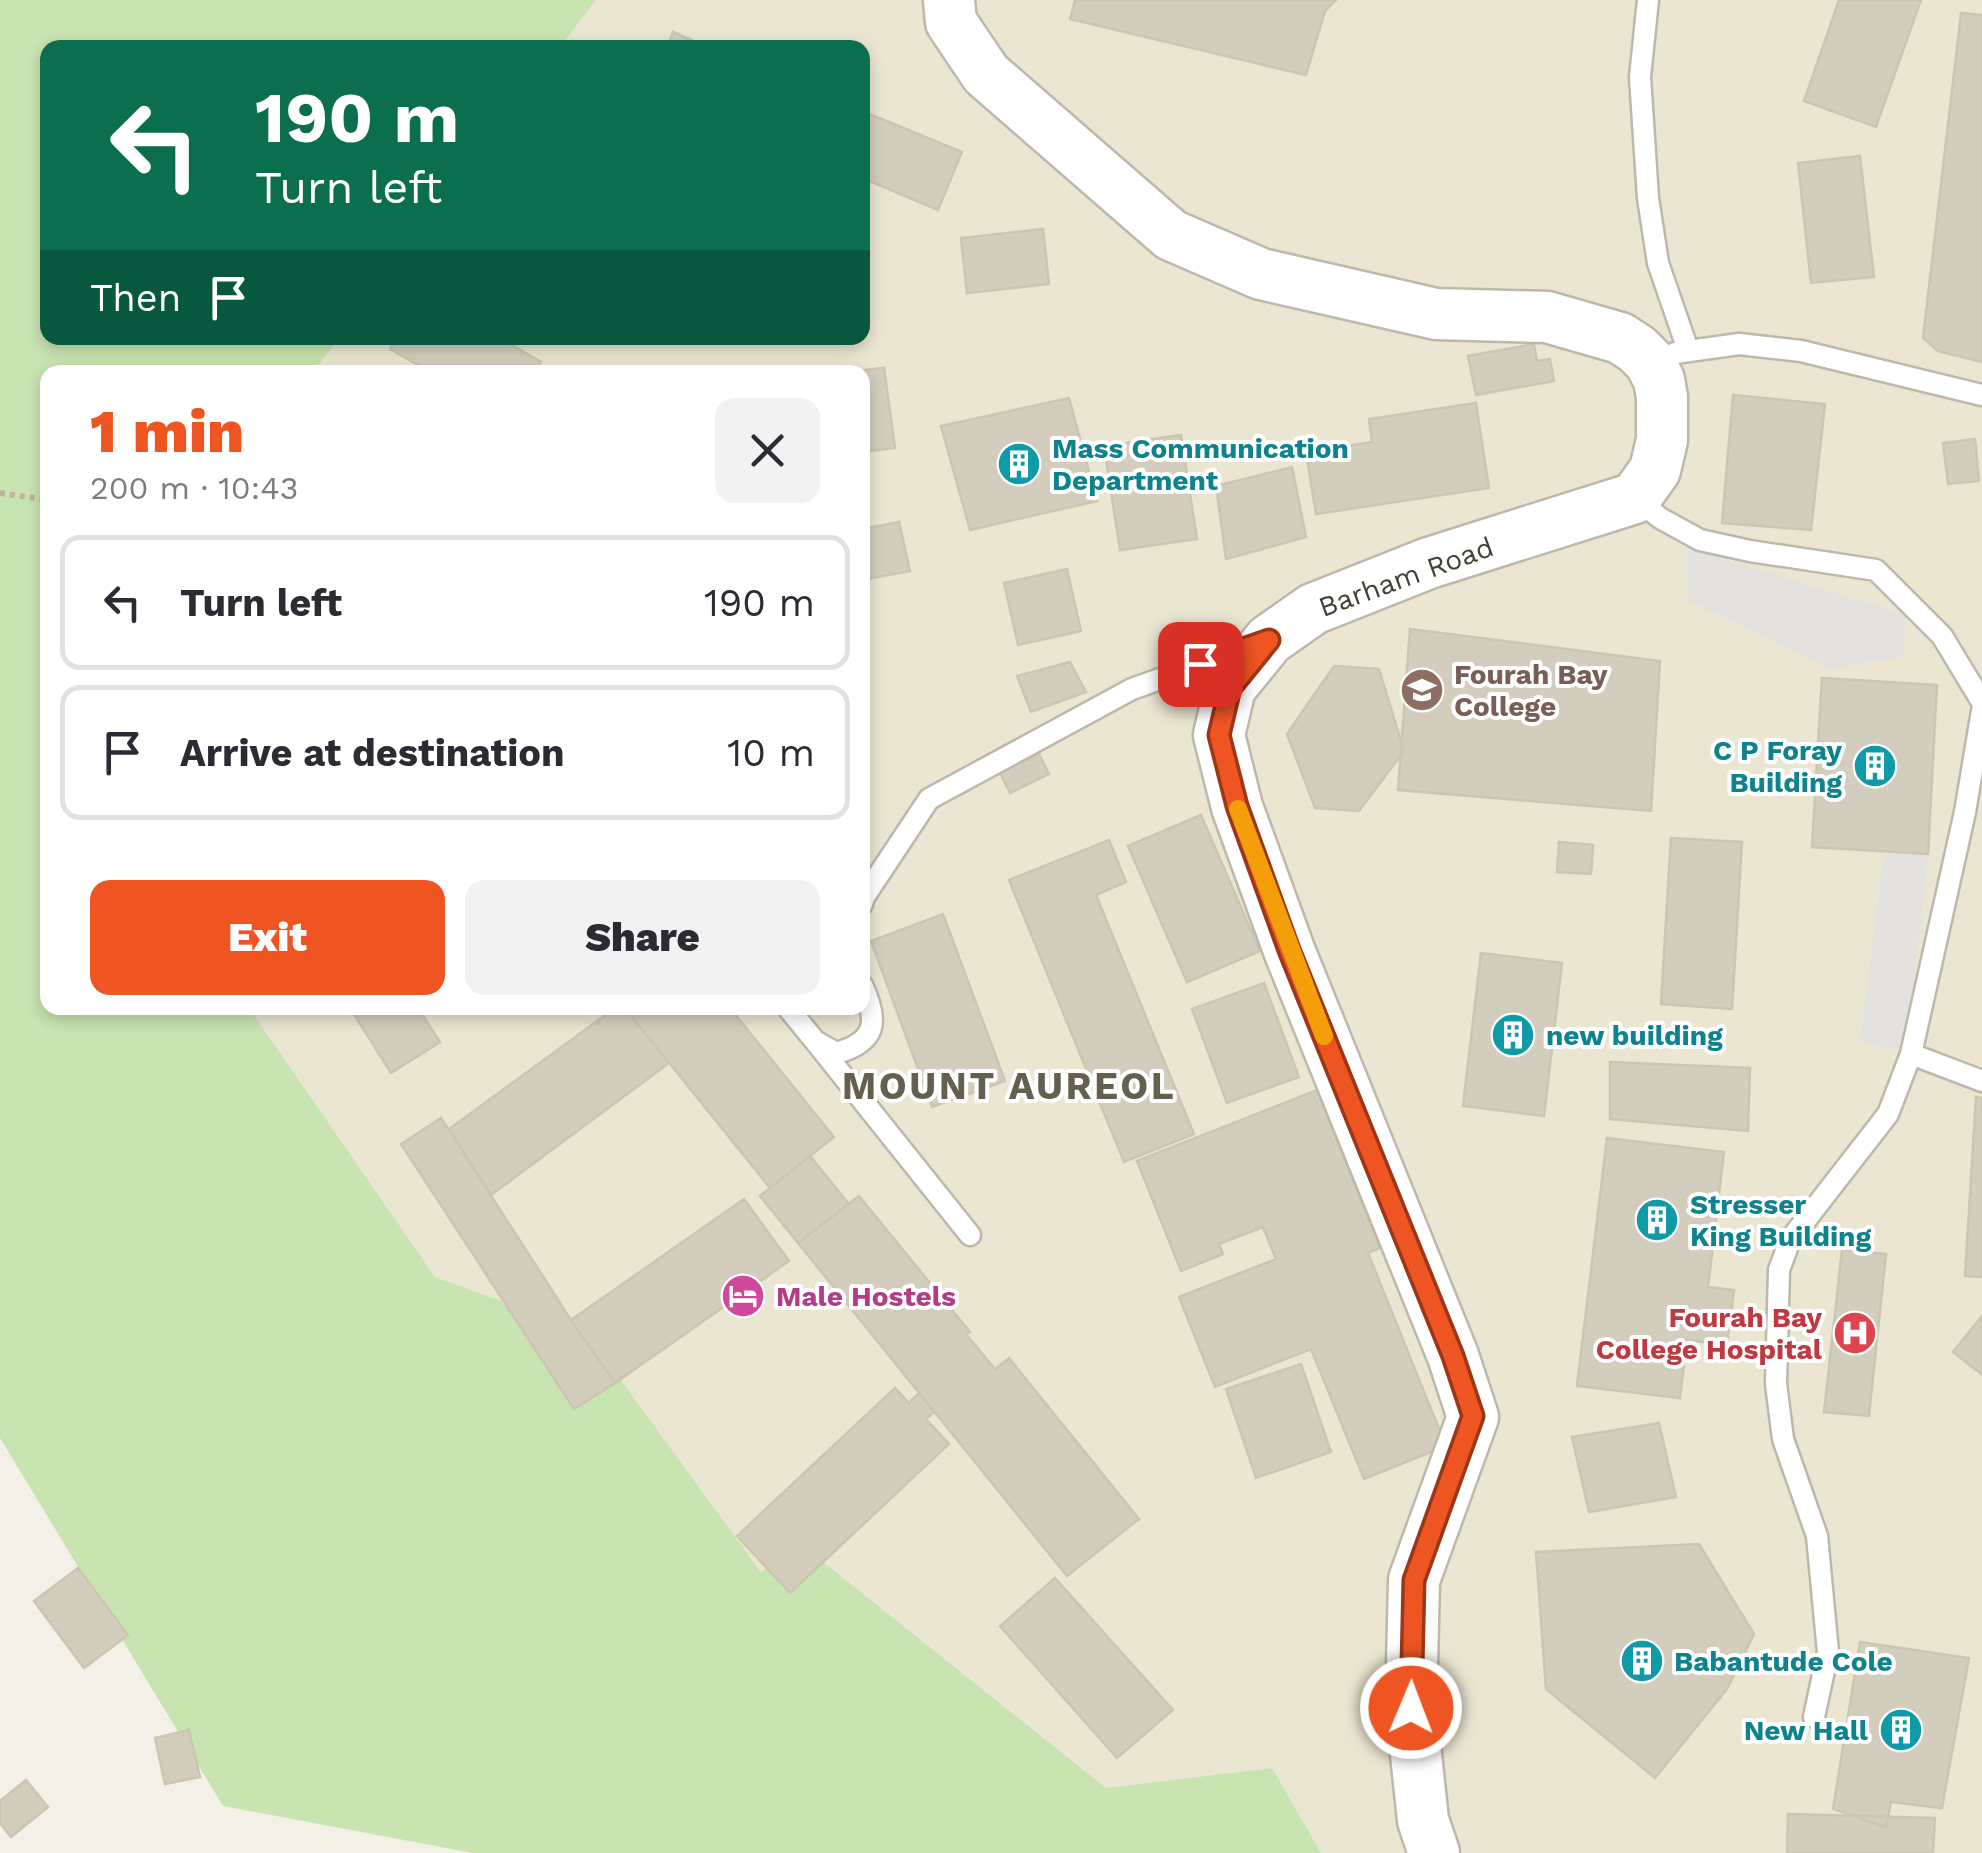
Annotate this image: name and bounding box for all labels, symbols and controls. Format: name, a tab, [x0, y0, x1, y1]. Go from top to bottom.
text: 190 m	[255, 77, 459, 159]
icon: left	[90, 80, 220, 210]
text: Turn left	[255, 161, 442, 214]
icon: arrive	[201, 270, 256, 325]
text: Then	[90, 276, 181, 320]
text: 1 min	[90, 396, 244, 467]
button: close	[715, 398, 820, 503]
place label: Mass Communication Department	[1052, 432, 1349, 497]
building icon: Mass Communication Department	[996, 441, 1042, 487]
text: 200 m · 10:43	[90, 469, 298, 507]
street label: Barham Road	[1314, 530, 1498, 624]
icon: left	[95, 575, 150, 630]
text: Turn left	[180, 581, 342, 625]
text: 190 m	[704, 581, 815, 625]
pin	[1158, 622, 1243, 707]
icon: arrive	[1173, 637, 1228, 692]
place label: Fourah Bay College	[1454, 658, 1608, 723]
school or university icon: Fourah Bay College	[1399, 667, 1445, 713]
icon: arrive	[95, 725, 150, 780]
text: Arrive at destination	[180, 731, 565, 775]
text: 10 m	[727, 731, 815, 775]
place label: C P Foray Building	[1713, 734, 1842, 799]
building icon: C P Foray Building	[1852, 743, 1898, 789]
button: Exit	[90, 880, 445, 995]
button: Share	[465, 880, 820, 995]
building icon: new building	[1490, 1012, 1536, 1058]
place label: new building	[1546, 1019, 1723, 1052]
district label: MOUNT AUREOL	[842, 1064, 1176, 1108]
place label: Stresser King Building	[1690, 1188, 1871, 1253]
building icon: Stresser King Building	[1634, 1197, 1680, 1243]
hotel icon: Male Hostels	[720, 1273, 766, 1319]
place label: Male Hostels	[776, 1280, 956, 1313]
place label: Fourah Bay College Hospital	[1596, 1301, 1823, 1366]
hospital icon: Fourah Bay College Hospital	[1832, 1310, 1878, 1356]
building icon: Babantude Cole	[1619, 1638, 1665, 1684]
place label: Babantude Cole	[1674, 1645, 1893, 1678]
position arrow	[1359, 1656, 1463, 1760]
building icon: New Hall	[1878, 1707, 1924, 1753]
place label: New Hall	[1744, 1714, 1869, 1747]

